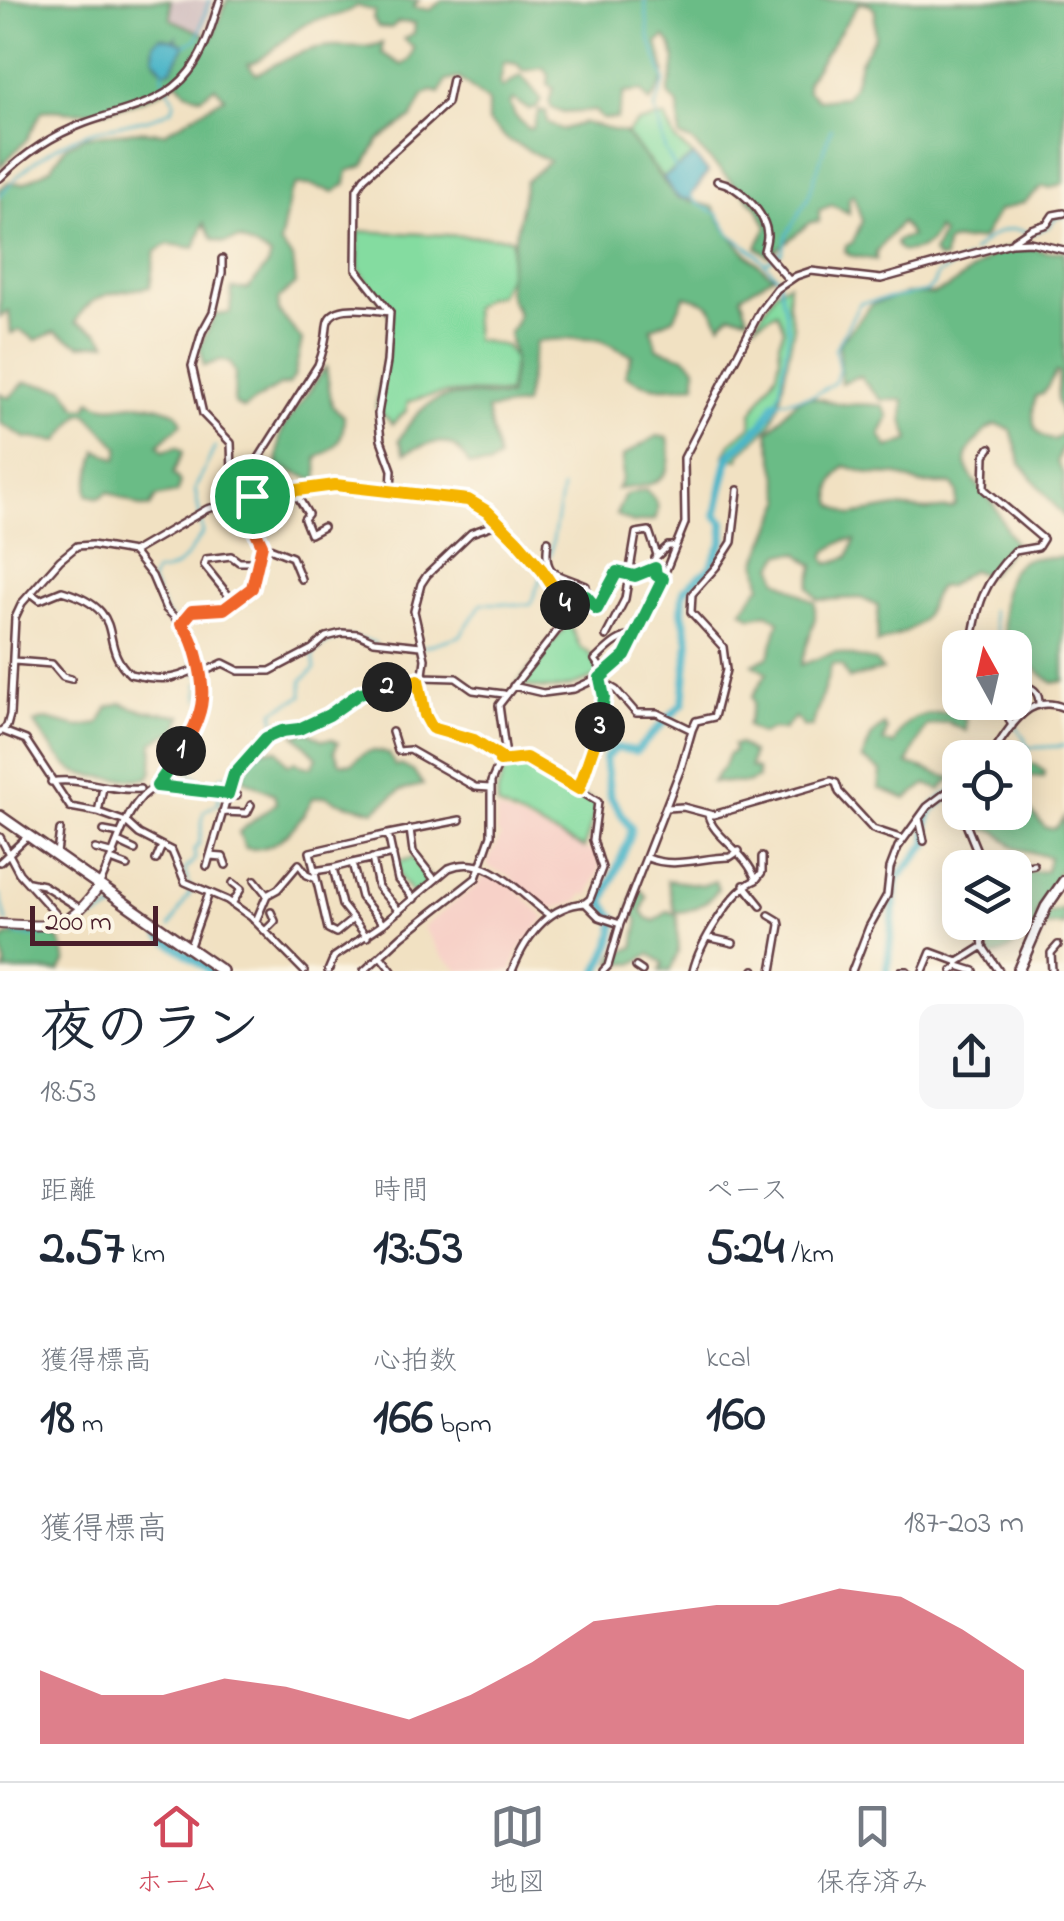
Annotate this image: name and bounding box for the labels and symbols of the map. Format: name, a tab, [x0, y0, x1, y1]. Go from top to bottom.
pin	[210, 454, 295, 539]
pin: 4	[540, 580, 590, 630]
north arrow	[942, 630, 1032, 720]
pin: 2	[362, 662, 412, 712]
pin: 3	[575, 702, 625, 752]
pin: 1	[156, 726, 206, 776]
scale bar	[30, 901, 158, 946]

